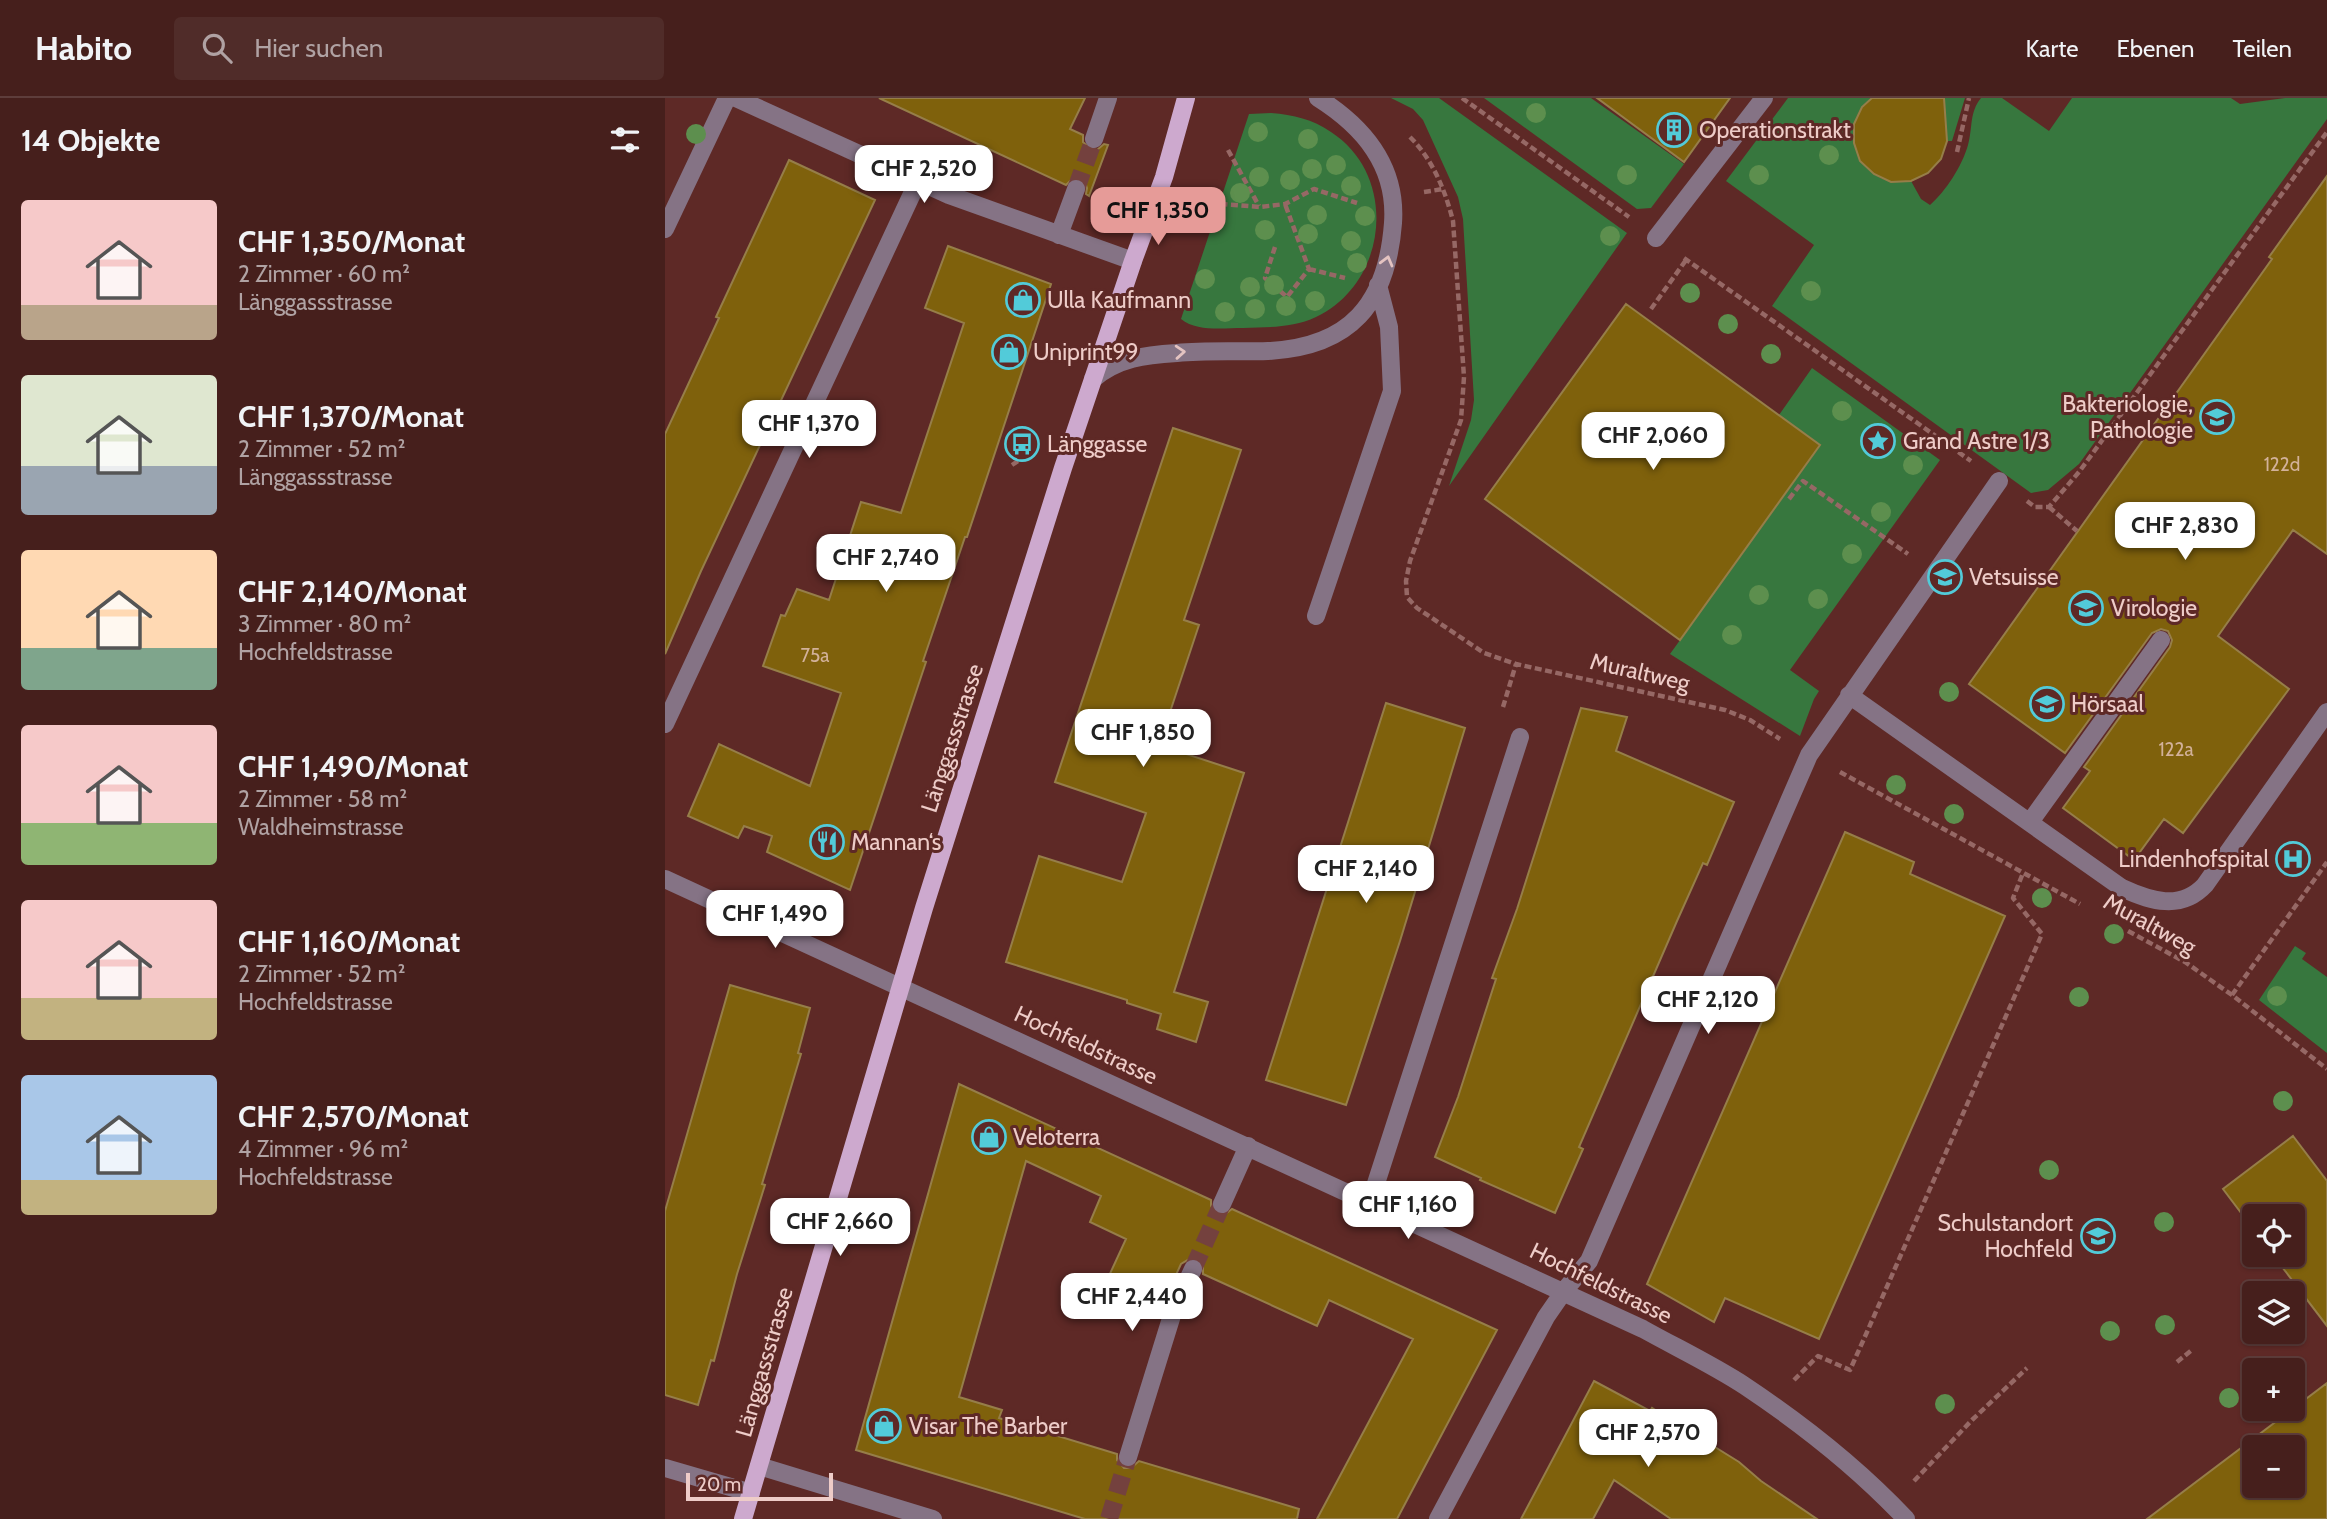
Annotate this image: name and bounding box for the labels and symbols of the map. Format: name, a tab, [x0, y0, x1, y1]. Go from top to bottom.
building icon: Operationstrakt	[1655, 111, 1693, 149]
place label: Operationstrakt	[1699, 116, 1851, 144]
pin: CHF 2,520	[844, 146, 1004, 205]
pin: CHF 1,350	[1078, 188, 1238, 247]
one-way arrow	[1379, 255, 1393, 267]
shop icon: Ulla Kaufmann	[1004, 281, 1042, 319]
place label: Ulla Kaufmann	[1047, 286, 1191, 314]
shop icon: Uniprint99	[990, 333, 1028, 371]
place label: Uniprint99	[1033, 338, 1139, 366]
one-way arrow	[1174, 345, 1185, 360]
place label: Bakteriologie, Pathologie	[2062, 390, 2193, 444]
school or university icon: Bakteriologie, Pathologie	[2198, 398, 2236, 436]
pin: CHF 1,370	[729, 400, 889, 460]
pin: CHF 2,060	[1573, 412, 1733, 472]
place icon: Grand Astre 1/3	[1859, 422, 1897, 460]
bus stop icon: Länggasse	[1003, 425, 1041, 463]
place label: Grand Astre 1/3	[1903, 427, 2050, 455]
place label: Länggasse	[1047, 430, 1147, 458]
house number: 122d	[2264, 453, 2300, 476]
pin: CHF 2,830	[2105, 503, 2265, 562]
pin: CHF 2,740	[806, 534, 966, 594]
school or university icon: Vetsuisse	[1926, 558, 1964, 596]
place label: Vetsuisse	[1969, 563, 2059, 591]
school or university icon: Virologie	[2067, 589, 2105, 627]
place label: Virologie	[2111, 594, 2197, 622]
house number: 75a	[801, 644, 829, 667]
street label: Muraltweg	[1587, 647, 1693, 697]
street label: Länggassstrasse	[915, 660, 989, 816]
school or university icon: Hörsaal	[2028, 685, 2066, 723]
place label: Hörsaal	[2071, 690, 2144, 718]
pin: CHF 1,850	[1063, 710, 1223, 769]
house number: 122a	[2158, 738, 2194, 761]
restaurant icon: Mannan‘s	[808, 823, 846, 861]
place label: Mannan‘s	[851, 828, 941, 856]
hospital icon: Lindenhofspital	[2274, 840, 2312, 878]
place label: Lindenhofspital	[2118, 845, 2270, 873]
pin: CHF 2,140	[1286, 846, 1446, 905]
street label: Muraltweg	[2099, 887, 2202, 961]
pin: CHF 1,490	[695, 890, 855, 950]
pin: CHF 2,120	[1628, 976, 1788, 1036]
street label: Hochfeldstrasse	[1010, 1000, 1162, 1090]
shop icon: Veloterra	[970, 1118, 1008, 1156]
place label: Veloterra	[1013, 1123, 1100, 1151]
pin: CHF 1,160	[1328, 1182, 1488, 1241]
pin: CHF 2,660	[760, 1198, 920, 1258]
place label: Schulstandort Hochfeld	[1938, 1209, 2073, 1263]
school or university icon: Schulstandort Hochfeld	[2079, 1217, 2117, 1255]
street label: Hochfeldstrasse	[1525, 1236, 1677, 1330]
pin: CHF 2,440	[1052, 1274, 1212, 1333]
street label: Länggassstrasse	[729, 1284, 799, 1440]
shop icon: Visar The Barber	[865, 1407, 903, 1445]
pin: CHF 2,570	[1568, 1410, 1728, 1469]
place label: Visar The Barber	[909, 1412, 1068, 1440]
scale bar	[686, 1470, 833, 1502]

